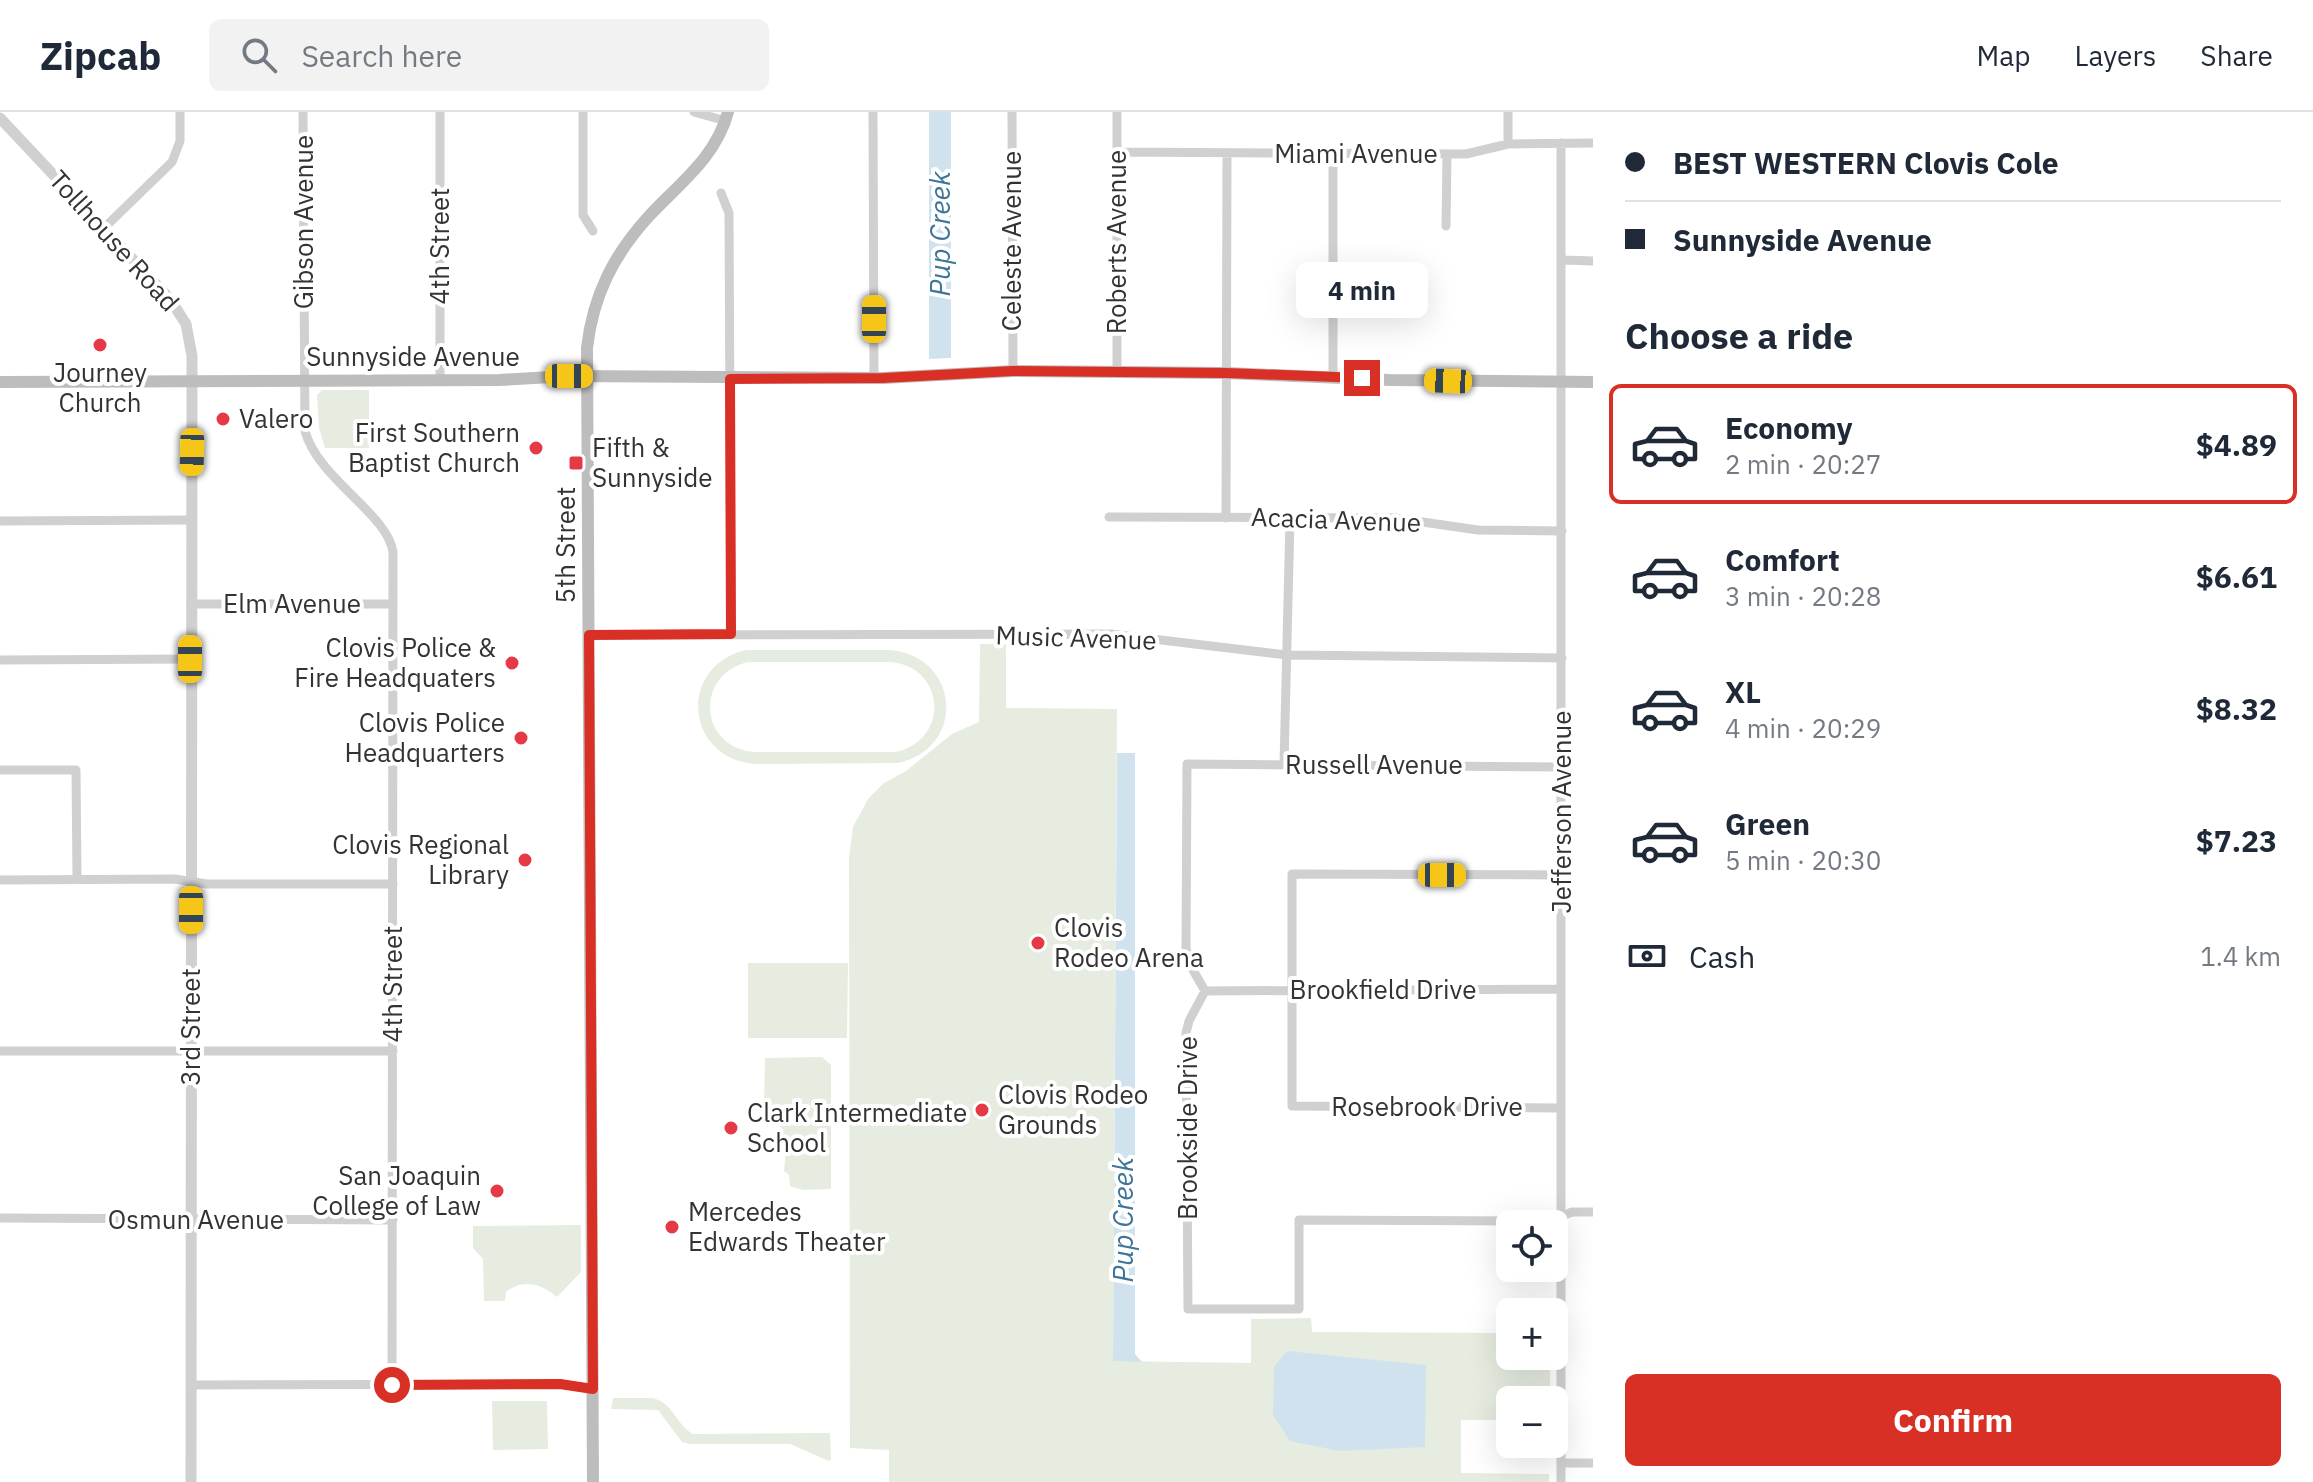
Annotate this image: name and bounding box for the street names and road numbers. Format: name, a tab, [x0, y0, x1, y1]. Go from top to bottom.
street label: Gibson Avenue	[286, 135, 320, 309]
street label: Miami Avenue	[1274, 136, 1438, 170]
street label: Roberts Avenue	[1099, 150, 1133, 334]
street label: Celeste Avenue	[994, 151, 1028, 331]
street label: Tollhouse Road	[42, 163, 187, 318]
street label: 4th Street	[422, 188, 456, 304]
street label: Sunnyside Avenue	[306, 339, 520, 373]
street label: 5th Street	[548, 487, 582, 603]
street label: Acacia Avenue	[1250, 499, 1422, 539]
street label: Elm Avenue	[223, 586, 361, 620]
street label: Music Avenue	[995, 617, 1157, 657]
street label: Jefferson Avenue	[1544, 710, 1578, 914]
street label: Russell Avenue	[1285, 747, 1463, 781]
street label: 4th Street	[375, 926, 409, 1042]
street label: 3rd Street	[173, 968, 207, 1086]
street label: Brookfield Drive	[1290, 972, 1476, 1006]
street label: Brookside Drive	[1170, 1036, 1204, 1220]
street label: Rosebrook Drive	[1331, 1089, 1523, 1123]
street label: Osmun Avenue	[108, 1202, 284, 1236]

